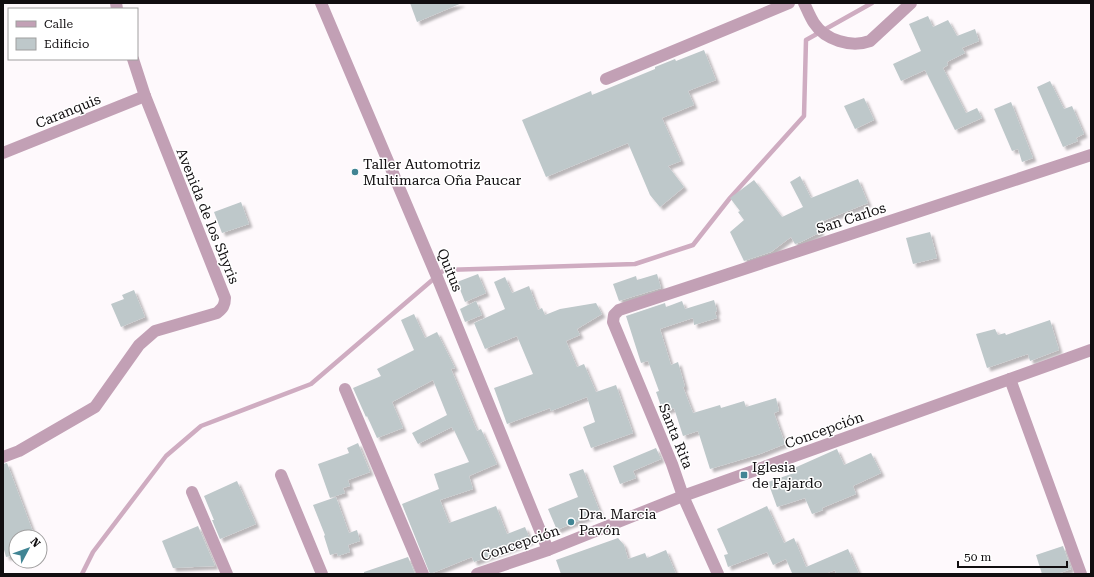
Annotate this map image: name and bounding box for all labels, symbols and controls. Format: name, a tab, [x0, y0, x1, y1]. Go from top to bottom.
legend	[8, 8, 138, 60]
text: Calle	[44, 17, 74, 31]
text: Edificio	[44, 37, 89, 51]
street label: Caranquis	[33, 91, 103, 131]
street label: Avenida de los Shyris	[173, 146, 243, 286]
place label: Taller Automotriz Multimarca Oña Paucar	[363, 156, 522, 188]
marker: Taller Automotriz Multimarca Oña Paucar	[350, 167, 360, 177]
street label: San Carlos	[814, 199, 888, 237]
street label: Quitus	[434, 246, 466, 294]
street label: Santa Rita	[656, 401, 696, 471]
street label: Concepción	[783, 408, 865, 452]
place label: Iglesia de Fajardo	[752, 459, 822, 491]
marker: Iglesia de Fajardo	[739, 470, 749, 480]
place label: Dra. Marcia Pavón	[579, 506, 657, 538]
marker: Dra. Marcia Pavón	[566, 517, 576, 527]
street label: Concepción	[478, 522, 562, 564]
north arrow	[8, 529, 48, 569]
text: N	[27, 535, 43, 551]
scale bar	[958, 543, 1067, 569]
text: 50 m	[964, 550, 991, 564]

